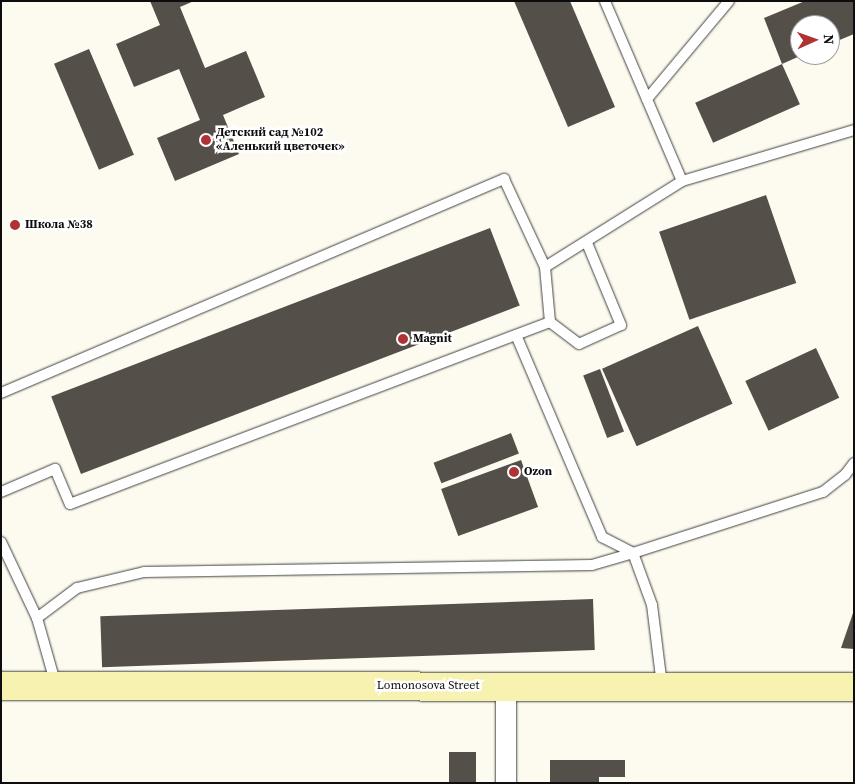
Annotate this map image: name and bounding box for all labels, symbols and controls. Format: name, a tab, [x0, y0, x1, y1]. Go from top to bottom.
north arrow	[790, 15, 840, 65]
text: N	[819, 34, 839, 45]
place label: Детский сад №102 «Аленький цветочек»	[216, 126, 345, 154]
marker: Детский сад №102 «Аленький цветочек»	[200, 134, 212, 146]
place label: Школа №38	[25, 218, 93, 232]
marker: Школа №38	[9, 219, 21, 231]
place label: Magnit	[413, 332, 452, 346]
marker: Magnit	[397, 333, 409, 345]
place label: Ozon	[524, 465, 552, 479]
marker: Ozon	[508, 466, 520, 478]
street label: Lomonosova Street	[377, 679, 479, 693]

